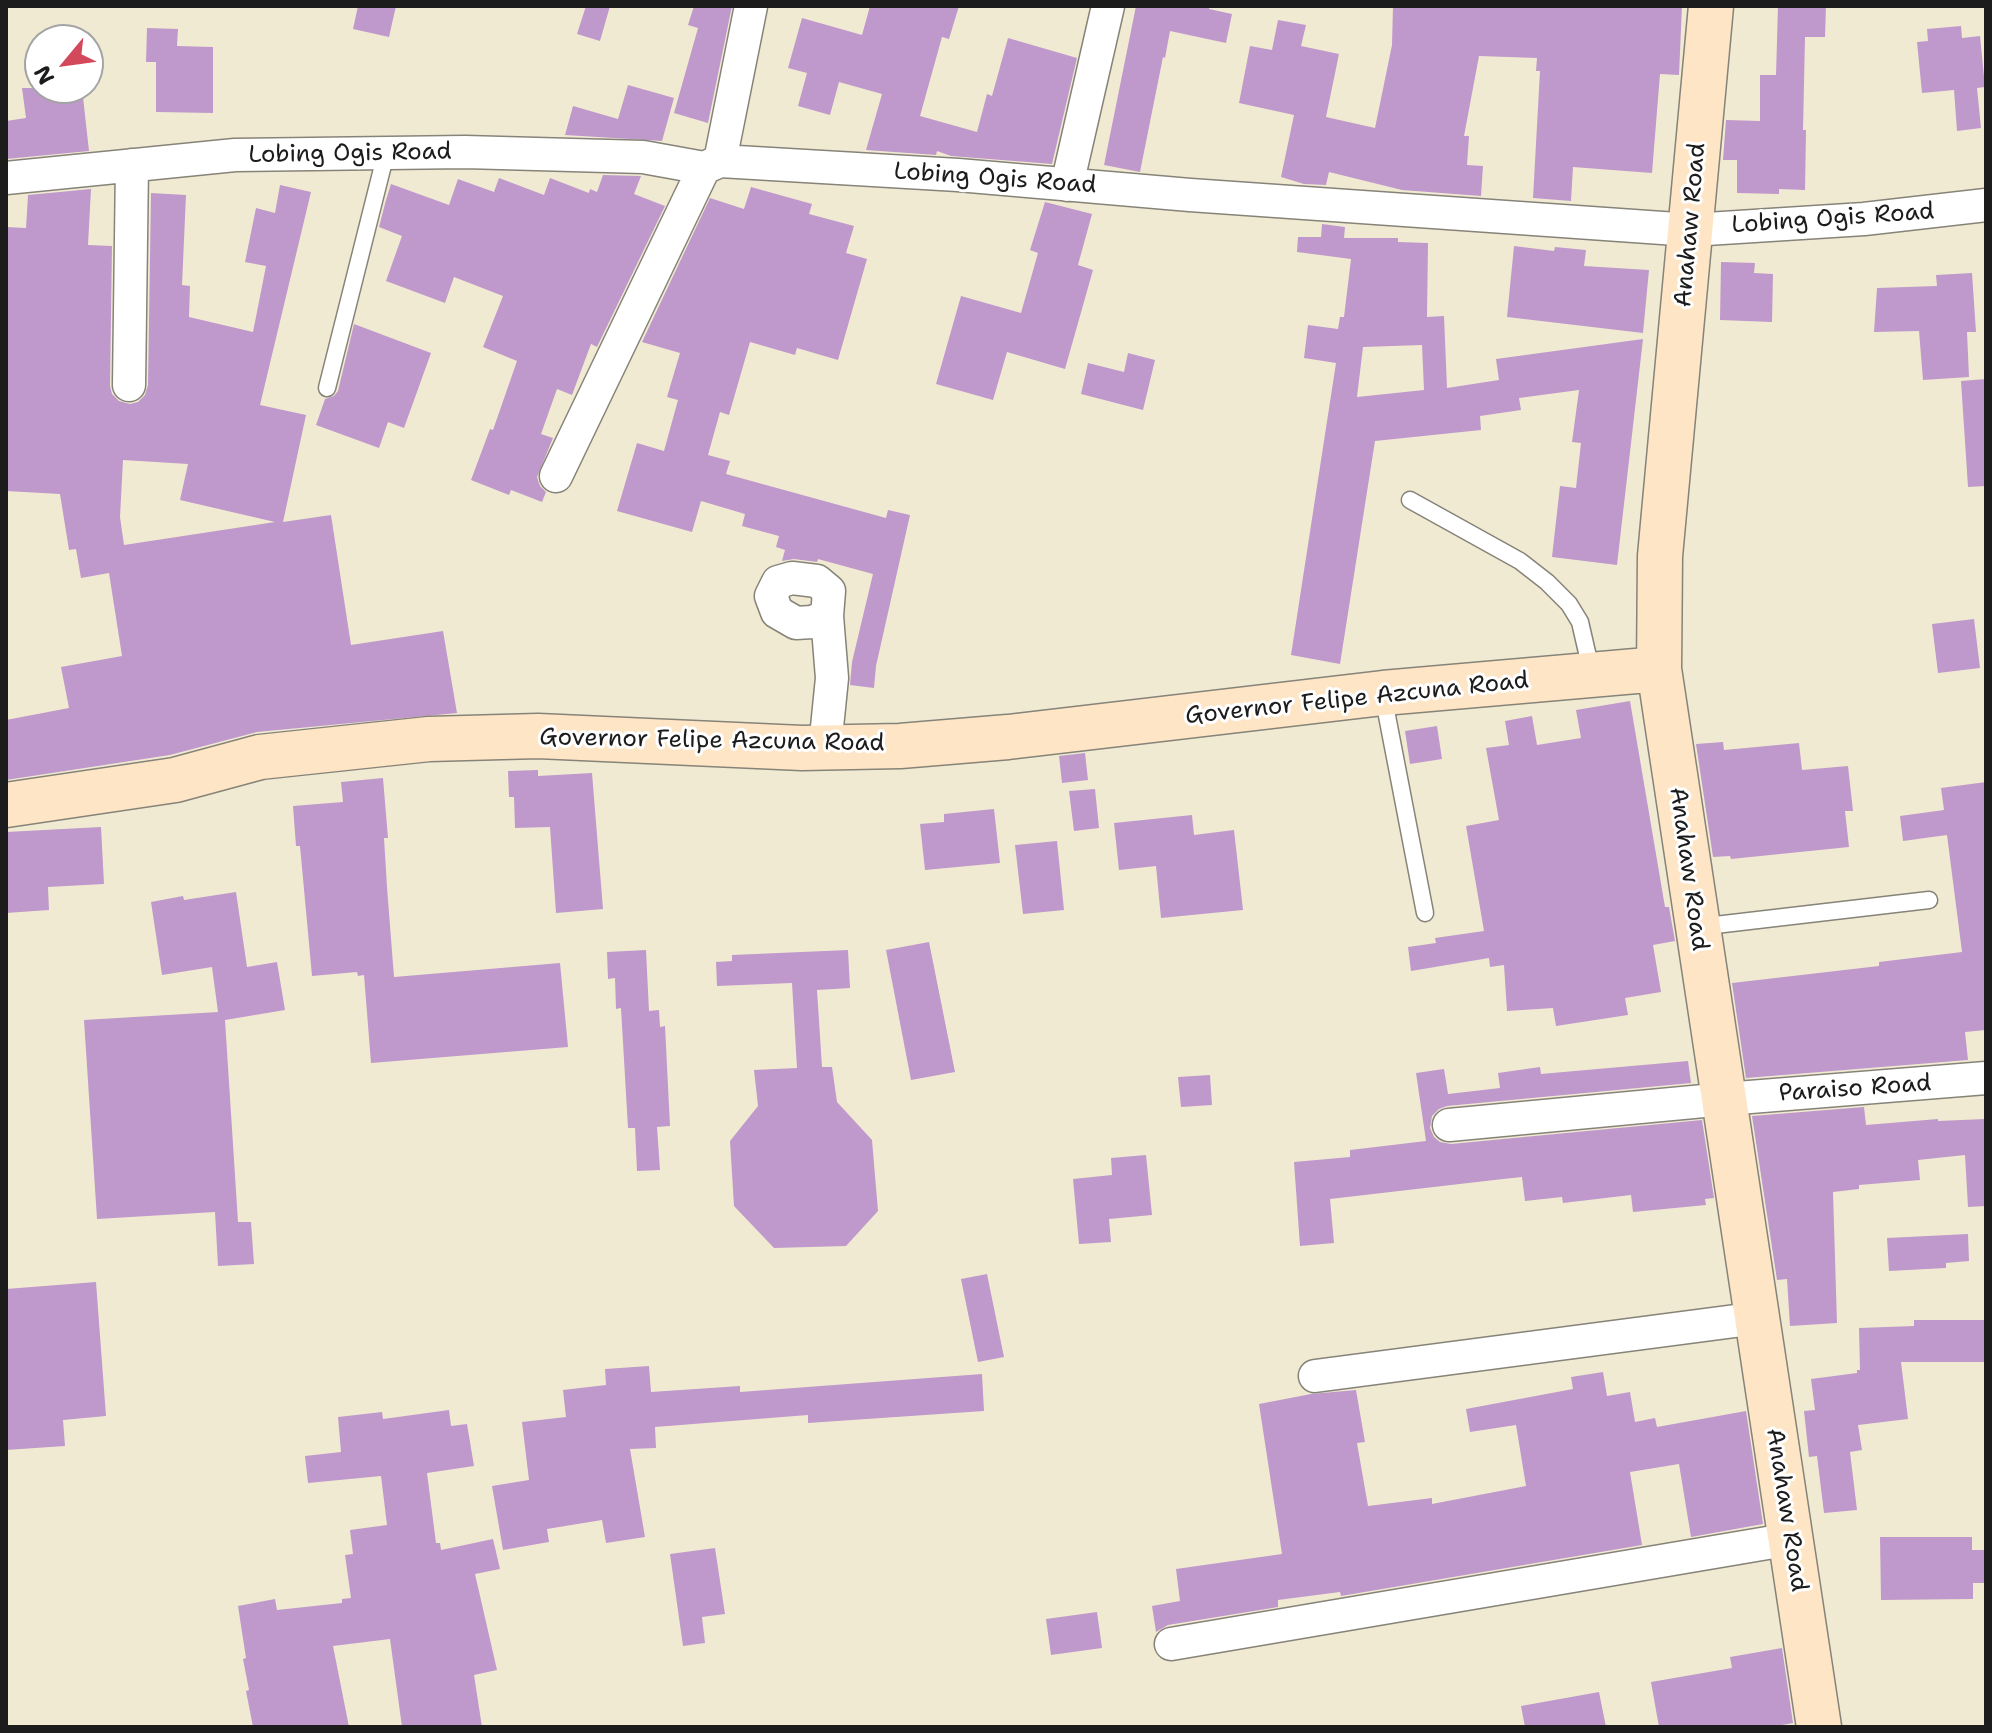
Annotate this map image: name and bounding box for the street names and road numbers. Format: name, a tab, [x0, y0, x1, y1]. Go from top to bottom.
street label: Lobing Ogis Road	[248, 138, 452, 170]
street label: Anahaw Road	[1669, 142, 1713, 308]
street label: Lobing Ogis Road	[893, 158, 1097, 200]
street label: Lobing Ogis Road	[1731, 198, 1935, 240]
street label: Governor Felipe Azcuna Road	[1184, 667, 1530, 731]
street label: Governor Felipe Azcuna Road	[539, 724, 885, 758]
street label: Anahaw Road	[1662, 785, 1714, 953]
street label: Paraiso Road	[1778, 1069, 1932, 1109]
street label: Anahaw Road	[1759, 1426, 1813, 1594]

